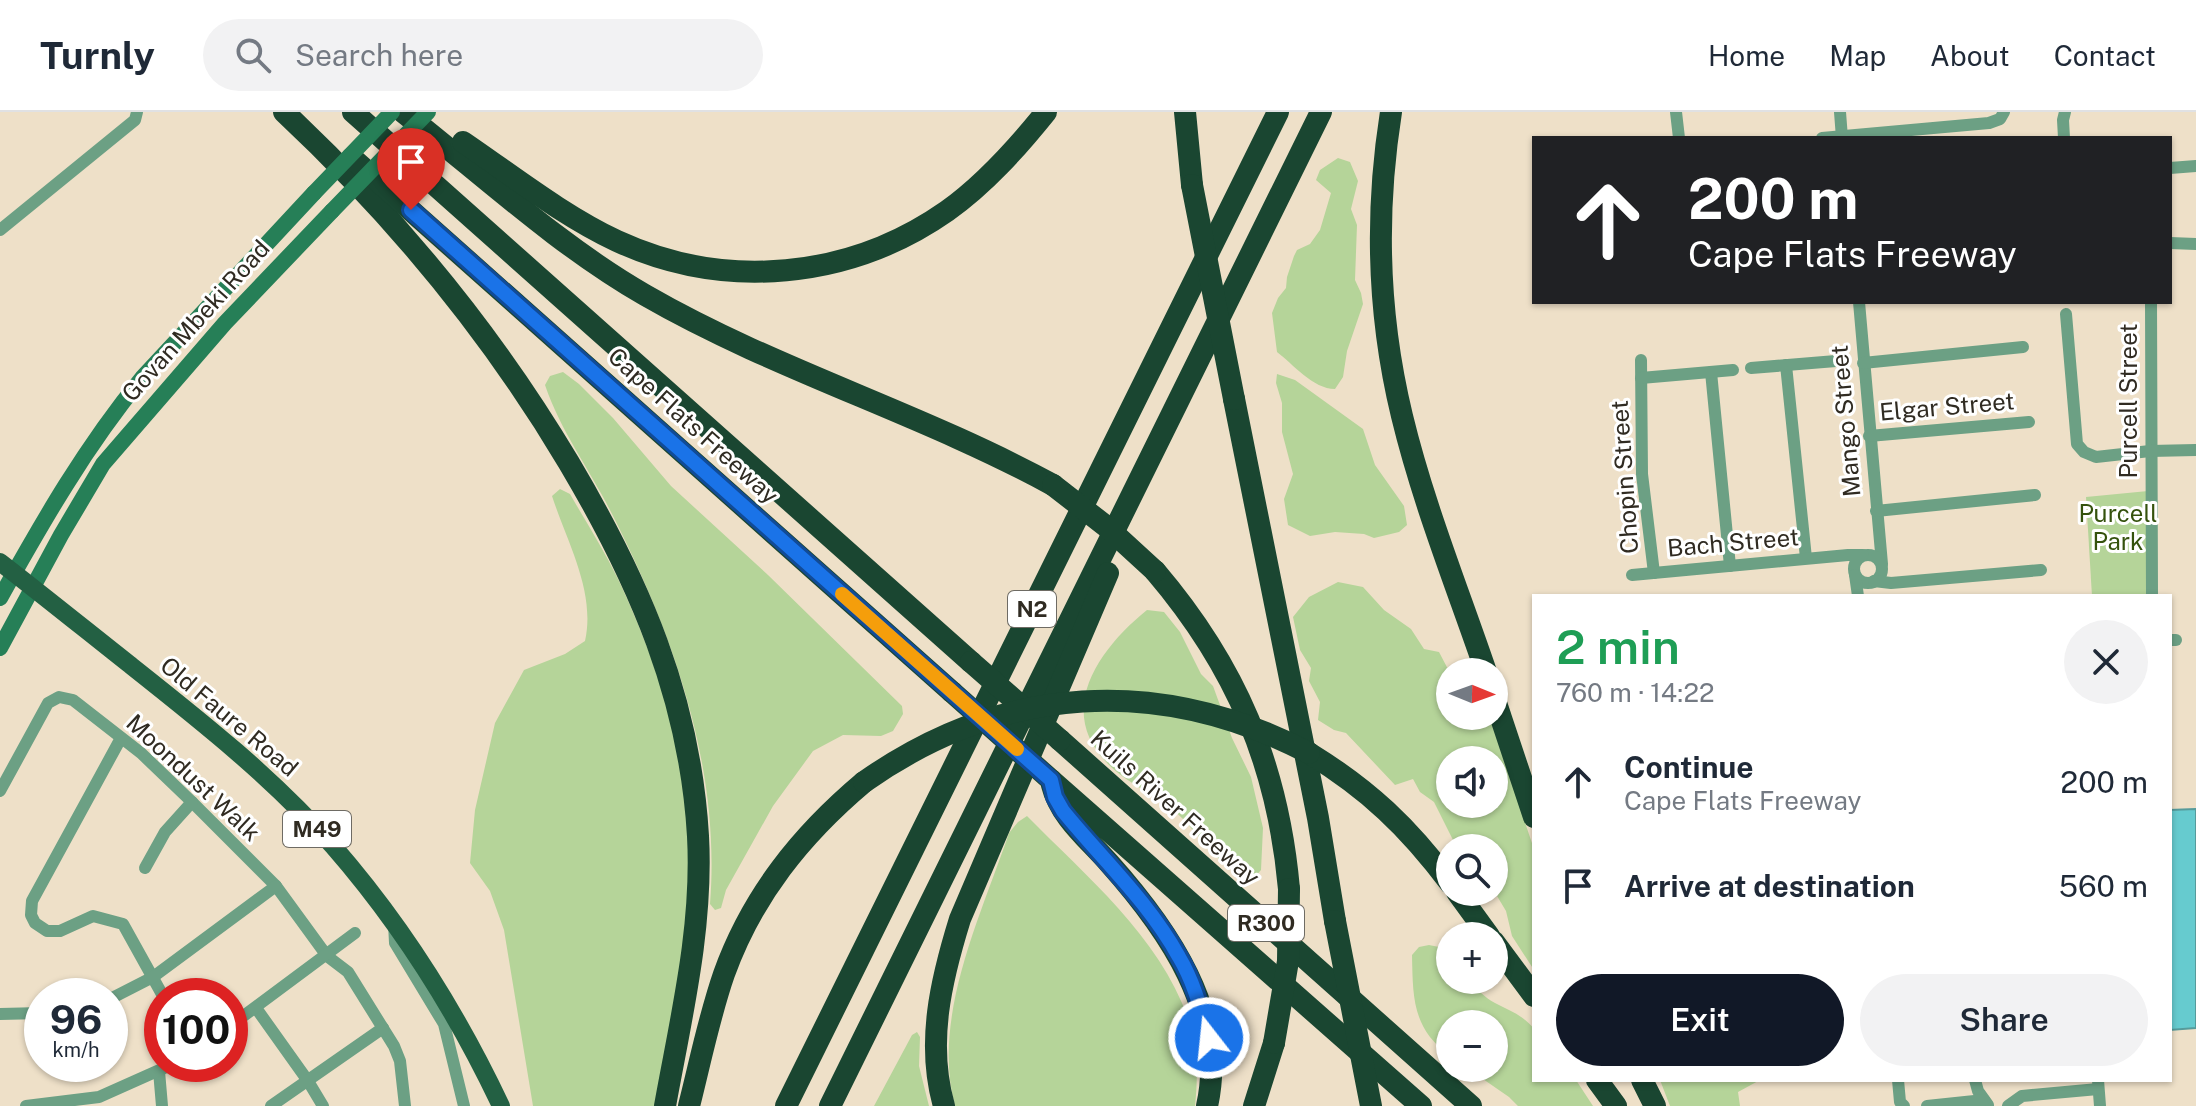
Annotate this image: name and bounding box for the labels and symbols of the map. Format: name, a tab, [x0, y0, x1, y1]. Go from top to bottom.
pin	[377, 128, 445, 210]
street label: Govan Mbeki Road	[116, 234, 275, 407]
street label: Purcell Street	[2114, 323, 2142, 479]
street label: Cape Flats Freeway	[603, 342, 785, 509]
street label: Mango Street	[1824, 344, 1866, 498]
street label: Elgar Street	[1878, 386, 2016, 426]
street label: Chopin Street	[1605, 399, 1643, 555]
park label: Purcell Park	[2078, 499, 2158, 555]
street label: Bach Street	[1666, 522, 1800, 562]
road number: N2	[1008, 591, 1056, 627]
street label: Old Faure Road	[155, 651, 304, 782]
north arrow	[1436, 658, 1508, 730]
street label: Moondust Walk	[121, 708, 266, 846]
street label: Kuils River Freeway	[1085, 724, 1266, 891]
road number: M49	[283, 811, 351, 847]
road number: R300	[1228, 905, 1304, 941]
speed limit sign: 100	[144, 978, 248, 1082]
position arrow	[1167, 996, 1251, 1080]

